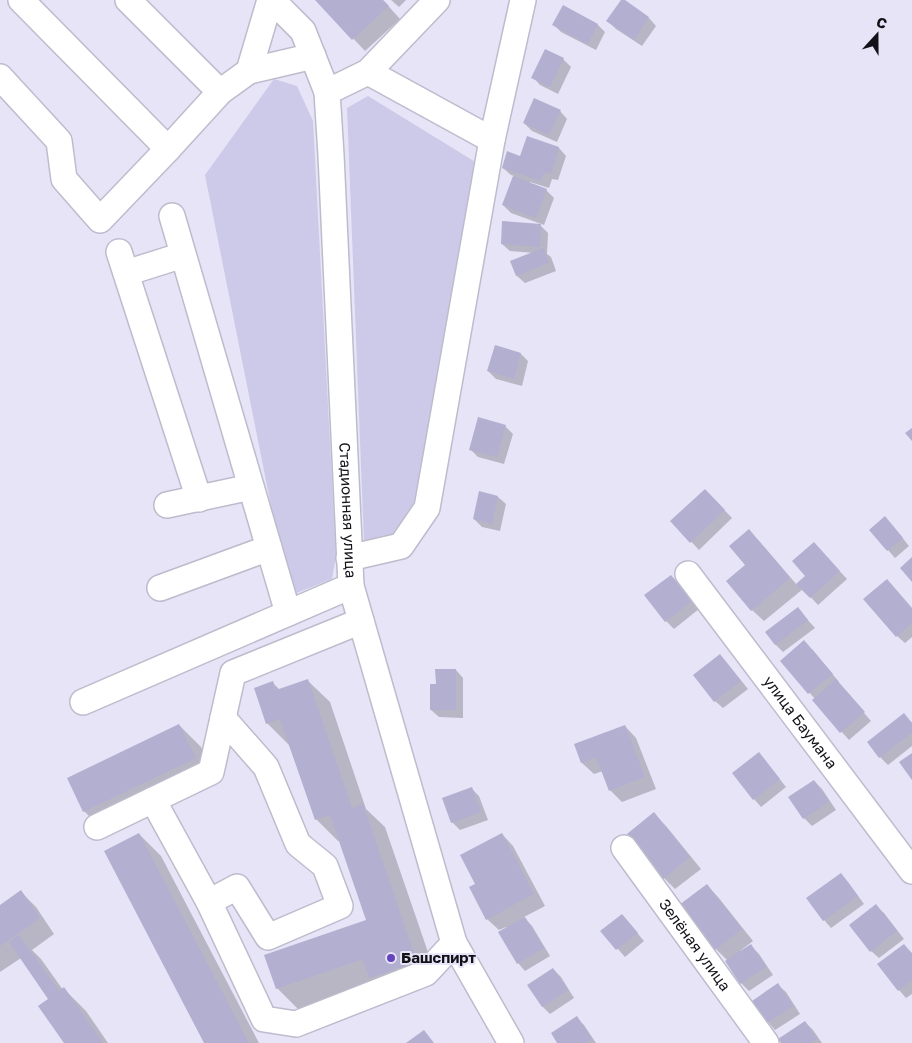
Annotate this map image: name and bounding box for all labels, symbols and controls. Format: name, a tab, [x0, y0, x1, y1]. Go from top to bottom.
north arrow	[852, 10, 902, 60]
text: С	[874, 13, 890, 32]
street label: Стадионная улица	[336, 442, 361, 579]
street label: улица Баумана	[760, 672, 841, 772]
street label: Зелёная улица	[656, 895, 735, 994]
place label: Башспирт	[401, 948, 476, 966]
marker: Башспирт	[385, 952, 397, 964]

